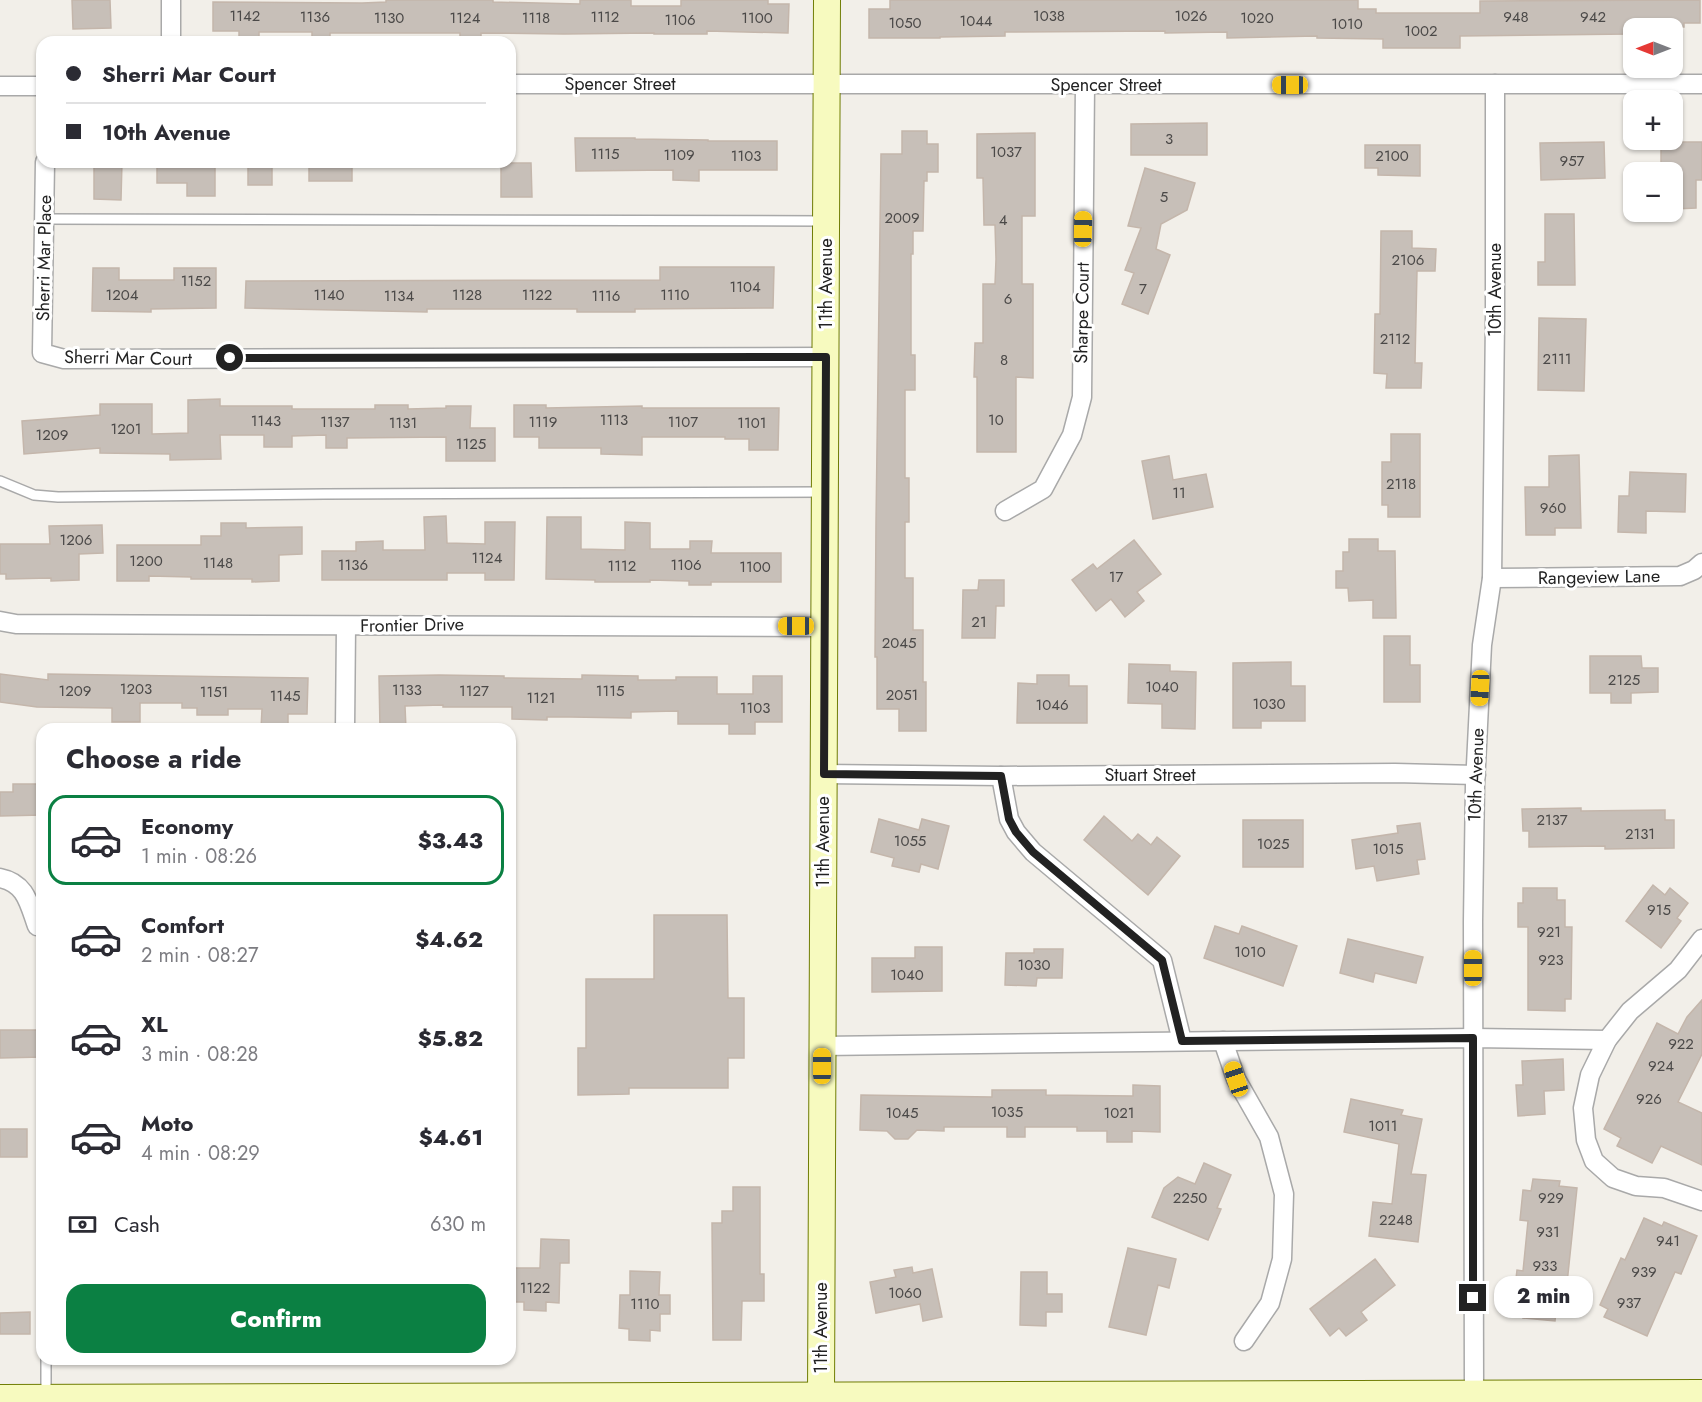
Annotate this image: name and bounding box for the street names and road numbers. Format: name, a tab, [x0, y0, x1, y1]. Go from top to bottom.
street label: Spencer Street	[564, 71, 676, 97]
street label: Spencer Street	[1050, 72, 1162, 98]
street label: Sherri Mar Place	[30, 195, 58, 321]
street label: 11th Avenue	[813, 238, 839, 330]
street label: 10th Avenue	[1482, 243, 1508, 337]
street label: Sharpe Court	[1068, 262, 1096, 364]
street label: Sherri Mar Court	[64, 344, 193, 372]
street label: Rangeview Lane	[1538, 563, 1660, 591]
street label: Frontier Drive	[360, 611, 464, 639]
street label: 10th Avenue	[1461, 728, 1491, 822]
street label: Stuart Street	[1104, 762, 1196, 788]
street label: 11th Avenue	[810, 796, 836, 888]
street label: 11th Avenue	[808, 1282, 834, 1374]

